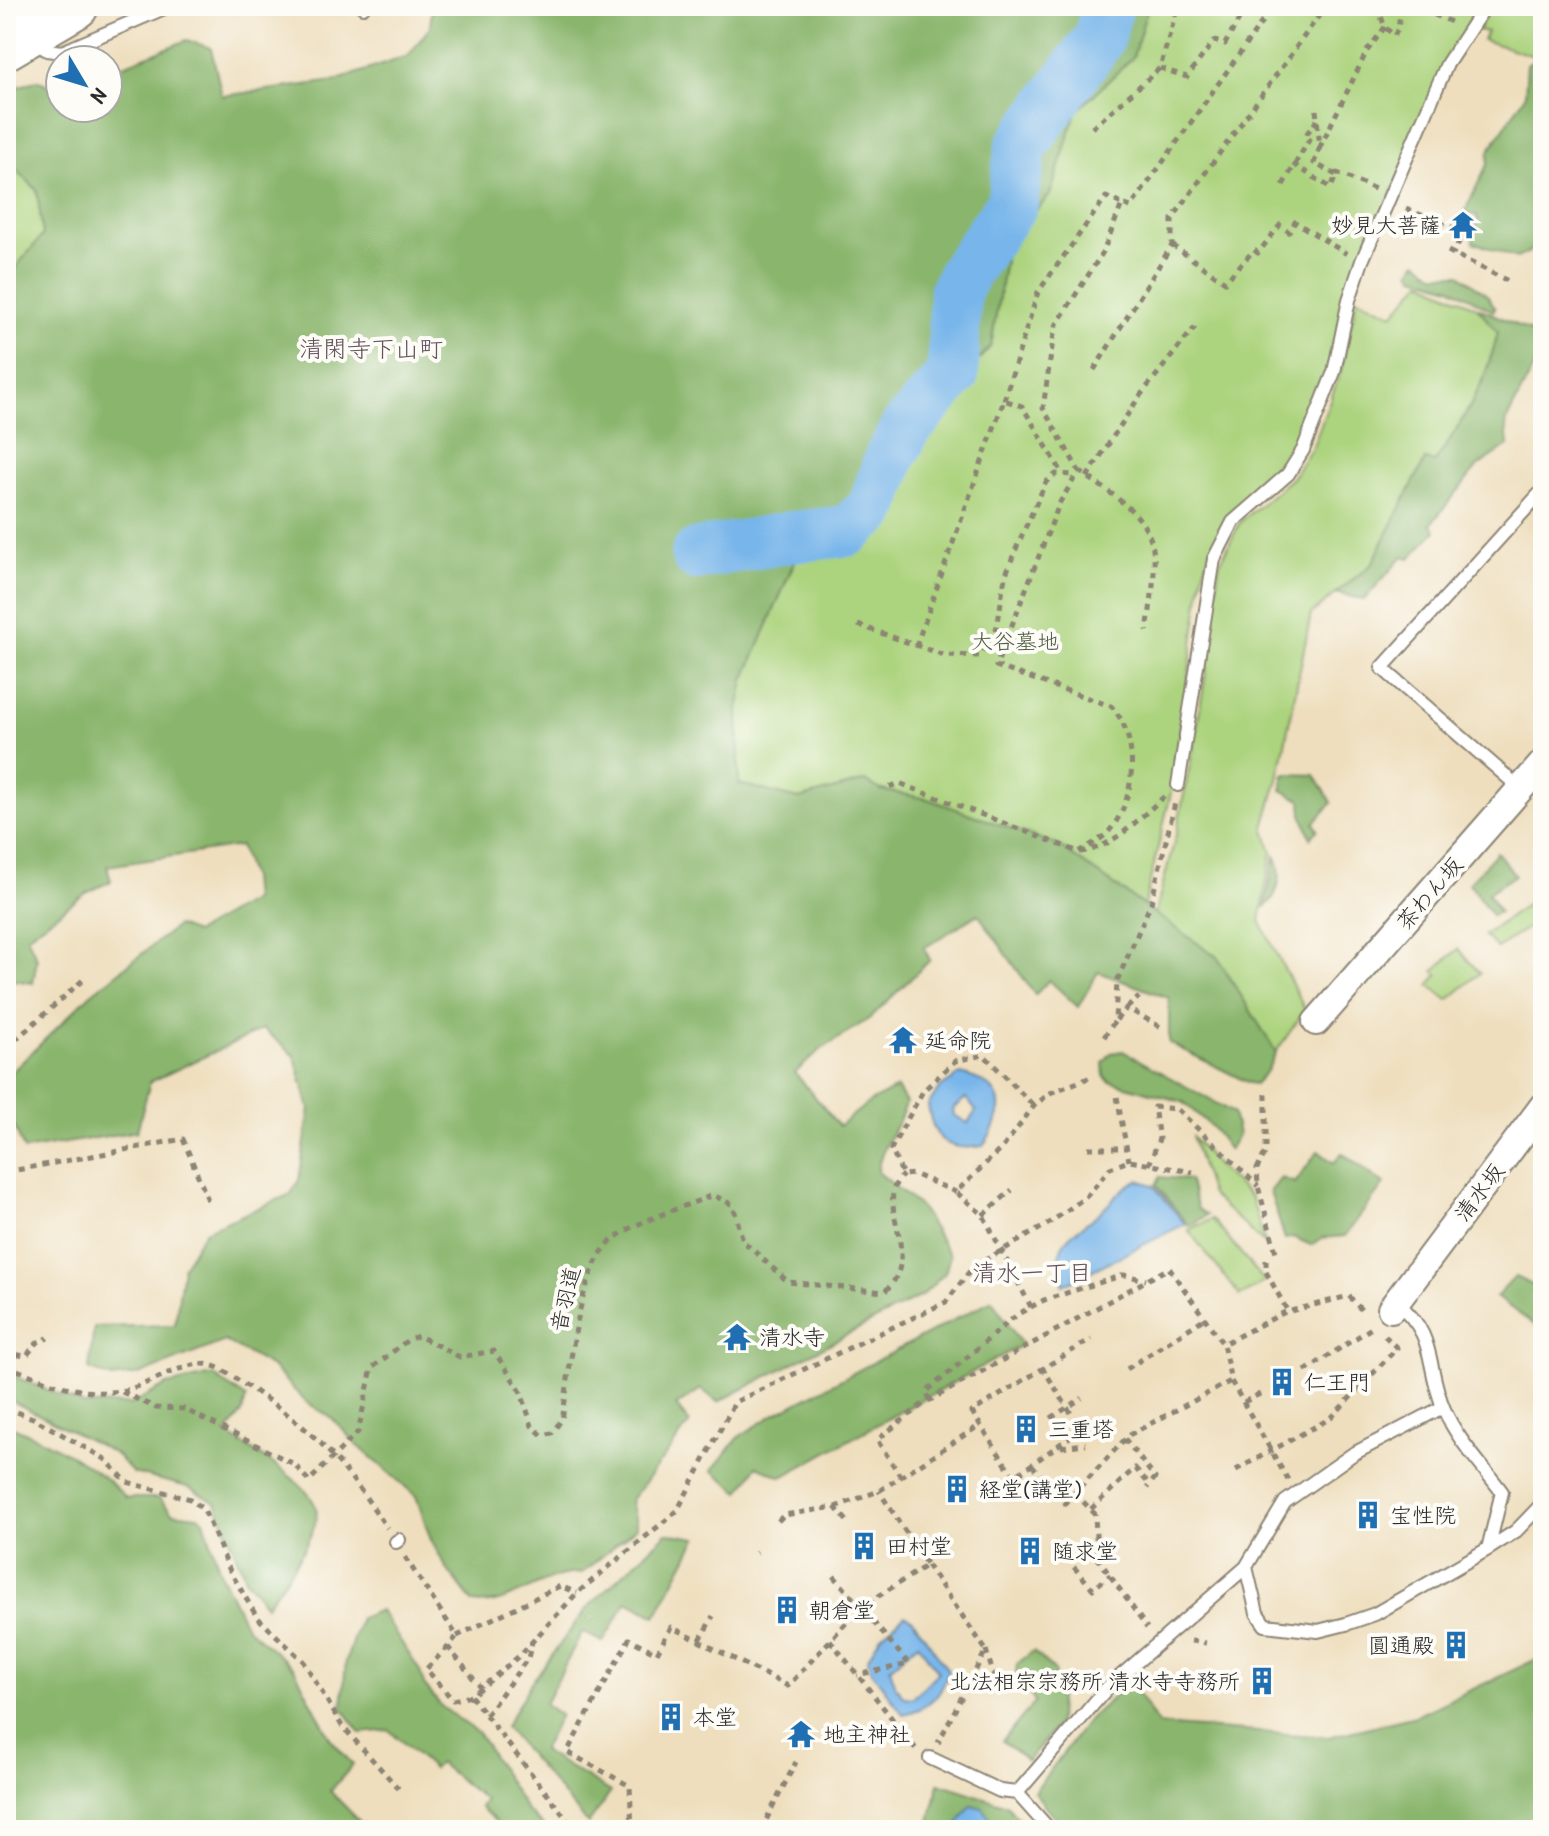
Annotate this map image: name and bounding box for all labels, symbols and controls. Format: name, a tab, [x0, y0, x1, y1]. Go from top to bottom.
north arrow	[44, 44, 124, 124]
text: N	[84, 82, 115, 110]
place label: 妙見大菩薩	[1331, 210, 1441, 240]
temple icon: 妙見大菩薩	[1448, 210, 1478, 240]
district label: 清閑寺下山町	[299, 332, 443, 364]
park label: 大谷墓地	[971, 626, 1059, 656]
street label: 茶わん坂	[1389, 850, 1469, 936]
temple icon: 延命院	[888, 1025, 918, 1055]
place label: 延命院	[925, 1025, 991, 1055]
street label: 清水坂	[1447, 1157, 1511, 1227]
district label: 清水一丁目	[972, 1256, 1092, 1288]
street label: 音羽道	[543, 1263, 587, 1335]
temple icon: 清水寺	[722, 1322, 752, 1352]
place label: 清水寺	[759, 1322, 825, 1352]
building icon: 仁王門	[1267, 1367, 1297, 1397]
place label: 仁王門	[1304, 1367, 1370, 1397]
building icon: 三重塔	[1011, 1414, 1041, 1444]
place label: 三重塔	[1048, 1414, 1114, 1444]
building icon: 経堂(講堂)	[942, 1474, 972, 1504]
place label: 経堂(講堂)	[979, 1474, 1082, 1504]
building icon: 宝性院	[1353, 1500, 1383, 1530]
place label: 宝性院	[1390, 1500, 1456, 1530]
building icon: 田村堂	[849, 1531, 879, 1561]
place label: 田村堂	[886, 1531, 952, 1561]
building icon: 随求堂	[1015, 1536, 1045, 1566]
place label: 随求堂	[1052, 1536, 1118, 1566]
building icon: 朝倉堂	[772, 1595, 802, 1625]
place label: 朝倉堂	[809, 1595, 875, 1625]
place label: 圓通殿	[1368, 1630, 1434, 1660]
building icon: 圓通殿	[1441, 1630, 1471, 1660]
place label: 北法相宗宗務所 清水寺寺務所	[949, 1666, 1240, 1696]
building icon: 北法相宗宗務所 清水寺寺務所	[1247, 1666, 1277, 1696]
building icon: 本堂	[656, 1702, 686, 1732]
place label: 本堂	[693, 1702, 737, 1732]
temple icon: 地主神社	[786, 1719, 816, 1749]
place label: 地主神社	[823, 1719, 911, 1749]

